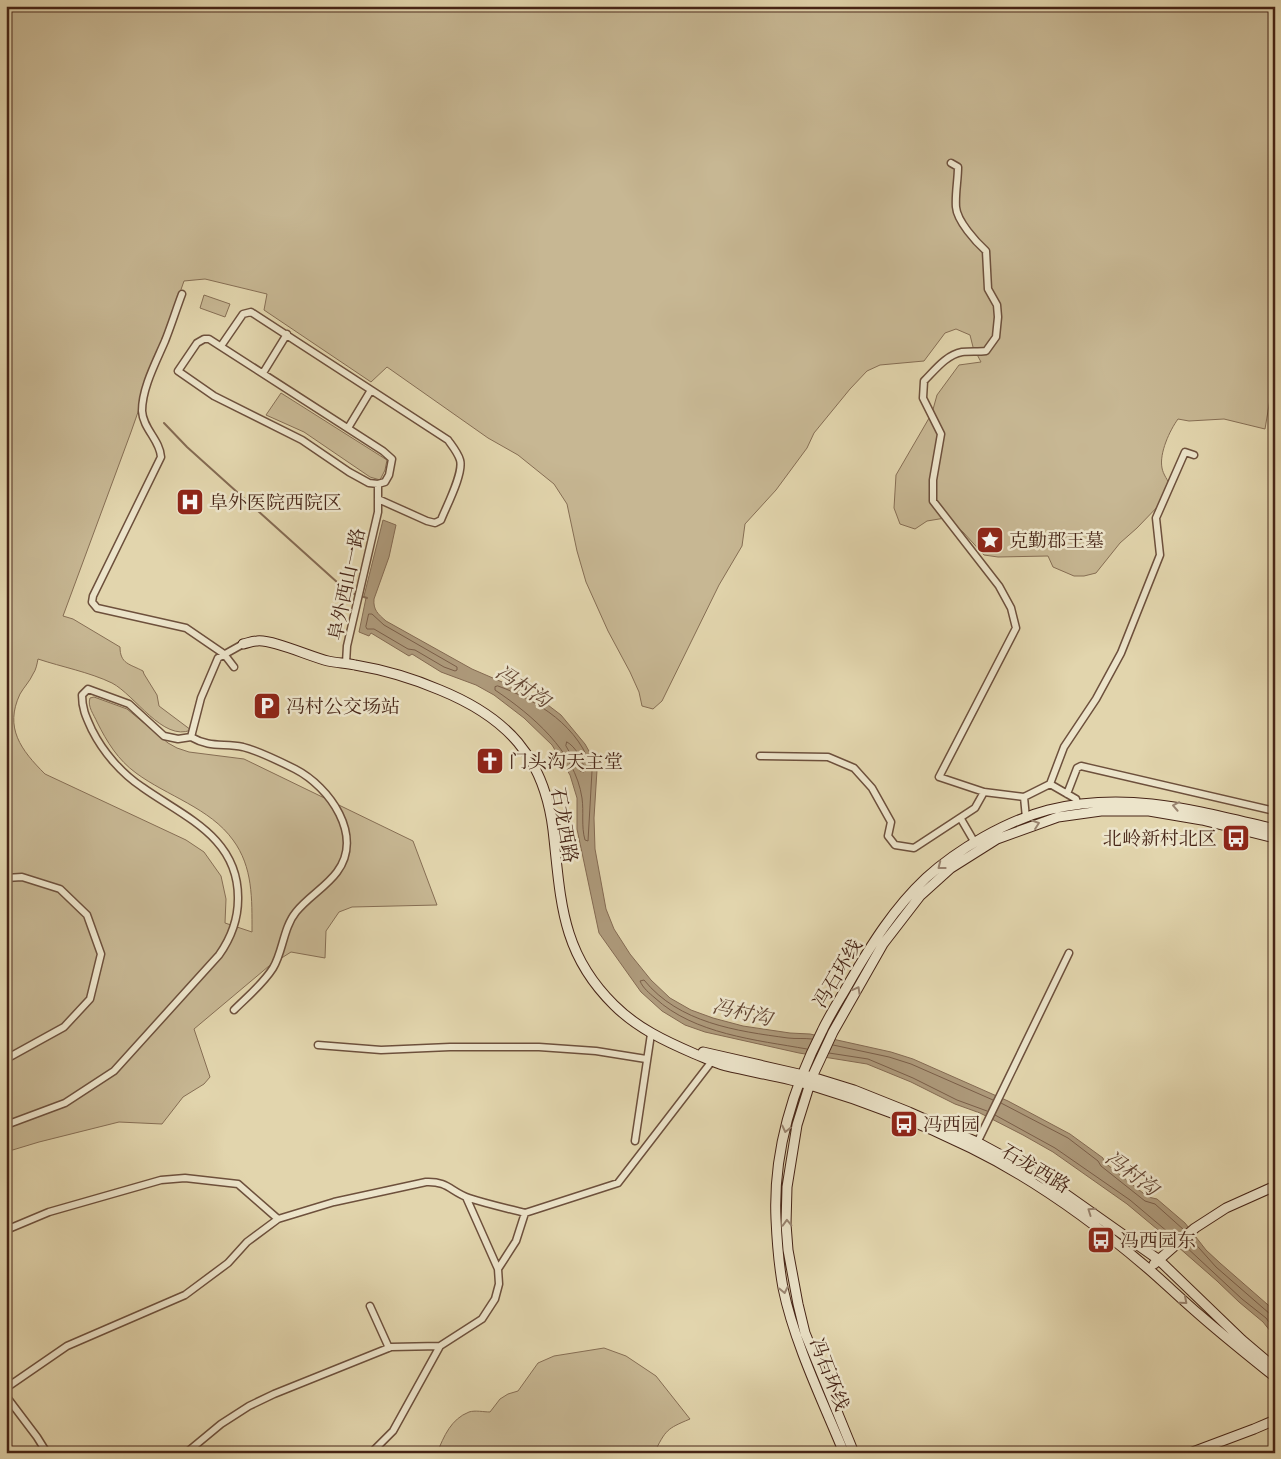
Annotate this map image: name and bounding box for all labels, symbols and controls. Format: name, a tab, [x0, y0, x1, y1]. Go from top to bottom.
hospital icon: 阜外医院西院区	[175, 487, 205, 517]
place label: 阜外医院西院区	[209, 490, 342, 516]
place icon: 克勤郡王墓	[975, 525, 1005, 555]
street label: 阜外西山一路	[322, 526, 372, 643]
place label: 克勤郡王墓	[1009, 528, 1104, 554]
water label: 冯村沟	[490, 659, 558, 716]
parking icon: 冯村公交场站	[252, 691, 282, 721]
place label: 冯村公交场站	[286, 694, 400, 720]
church icon: 门头沟天主堂	[475, 746, 505, 776]
place label: 门头沟天主堂	[509, 749, 623, 775]
street label: 石龙西路	[545, 785, 583, 865]
one-way arrow	[1172, 802, 1180, 812]
one-way arrow	[1031, 820, 1039, 830]
bus stop icon: 北岭新村北区	[1221, 823, 1251, 853]
place label: 北岭新村北区	[1103, 826, 1217, 852]
one-way arrow	[938, 860, 947, 868]
street label: 冯石环线	[807, 934, 869, 1013]
one-way arrow	[851, 986, 861, 995]
water label: 冯村沟	[710, 993, 777, 1033]
bus stop icon: 冯西园	[889, 1109, 919, 1139]
place label: 冯西园	[923, 1112, 980, 1138]
one-way arrow	[781, 1125, 792, 1134]
street label: 石龙西路	[996, 1138, 1075, 1200]
water label: 冯村沟	[1100, 1145, 1166, 1204]
one-way arrow	[1087, 1208, 1097, 1217]
one-way arrow	[781, 1219, 792, 1227]
bus stop icon: 冯西园东	[1086, 1225, 1116, 1255]
place label: 冯西园东	[1120, 1228, 1196, 1254]
one-way arrow	[778, 1286, 789, 1295]
one-way arrow	[1178, 1296, 1187, 1305]
street label: 冯石环线	[803, 1334, 855, 1415]

